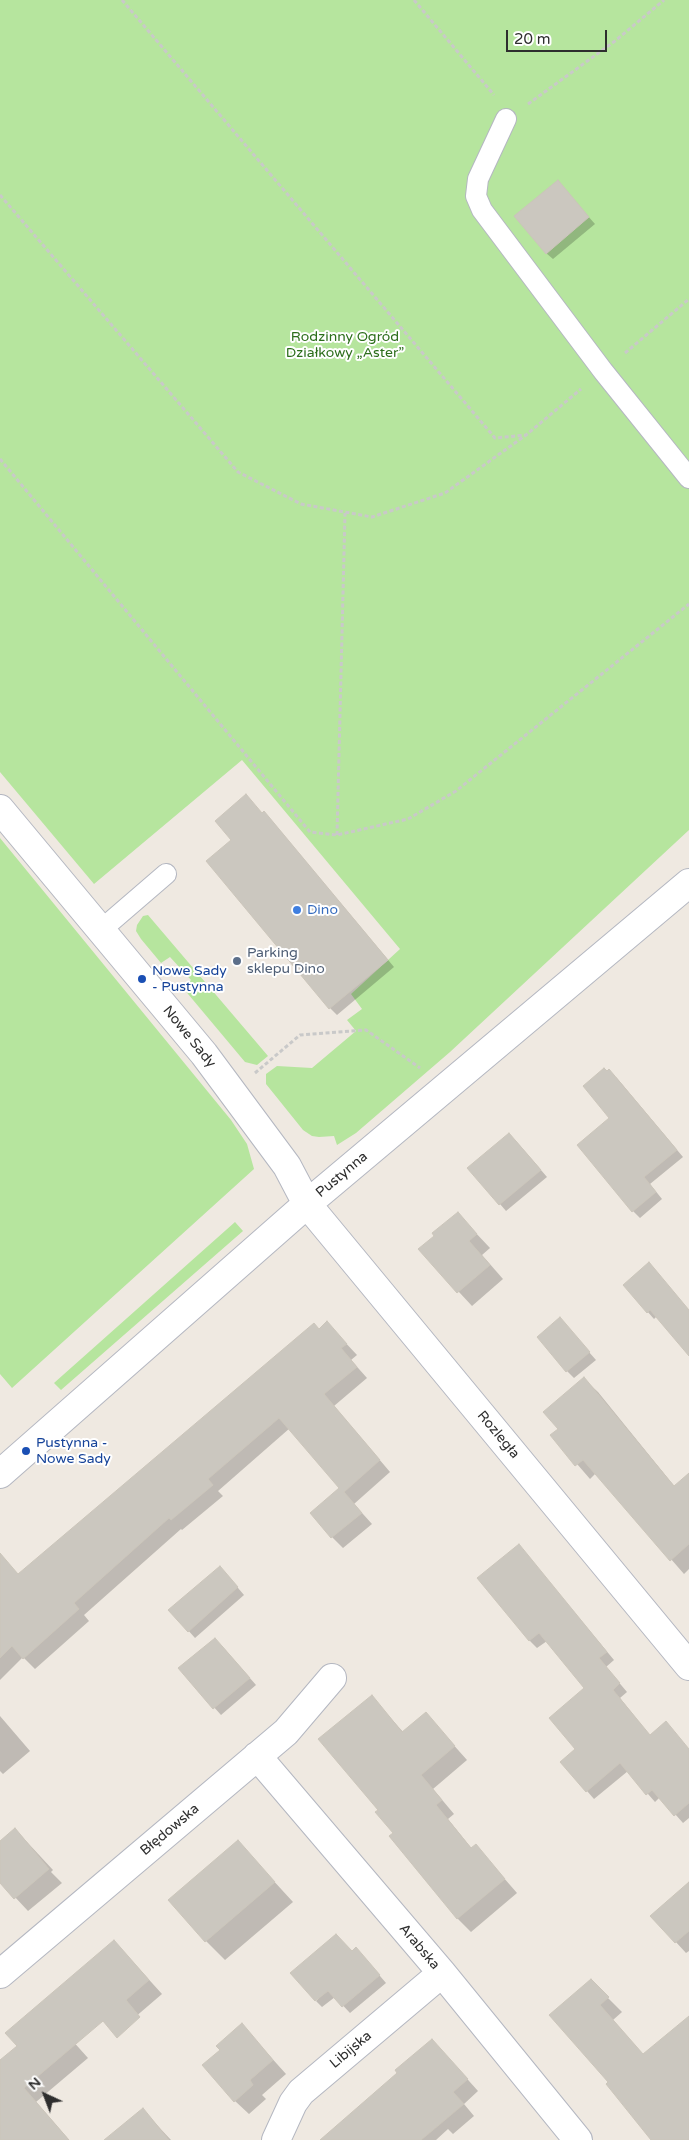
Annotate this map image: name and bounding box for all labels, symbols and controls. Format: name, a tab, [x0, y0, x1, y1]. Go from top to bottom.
scale bar	[509, 20, 610, 52]
text: 20 m	[514, 30, 551, 48]
park label: Rodzinny Ogród Działkowy „Aster”	[286, 329, 404, 362]
place label: Dino	[307, 902, 338, 918]
marker: Dino	[291, 904, 303, 916]
place label: Parking sklepu Dino	[247, 945, 325, 978]
marker: Parking sklepu Dino	[231, 955, 243, 967]
place label: Nowe Sady - Pustynna	[152, 963, 227, 996]
marker: Nowe Sady - Pustynna	[136, 973, 148, 985]
street label: Nowe Sady	[159, 1003, 219, 1071]
street label: Pustynna	[313, 1149, 371, 1201]
street label: Rozległa	[473, 1408, 523, 1462]
place label: Pustynna - Nowe Sady	[36, 1435, 111, 1468]
marker: Pustynna - Nowe Sady	[20, 1445, 32, 1457]
street label: Błędowska	[137, 1801, 203, 1859]
street label: Arabska	[395, 1921, 443, 1973]
street label: Libijska	[327, 2028, 375, 2072]
north arrow	[20, 2070, 70, 2120]
text: N	[25, 2074, 44, 2094]

